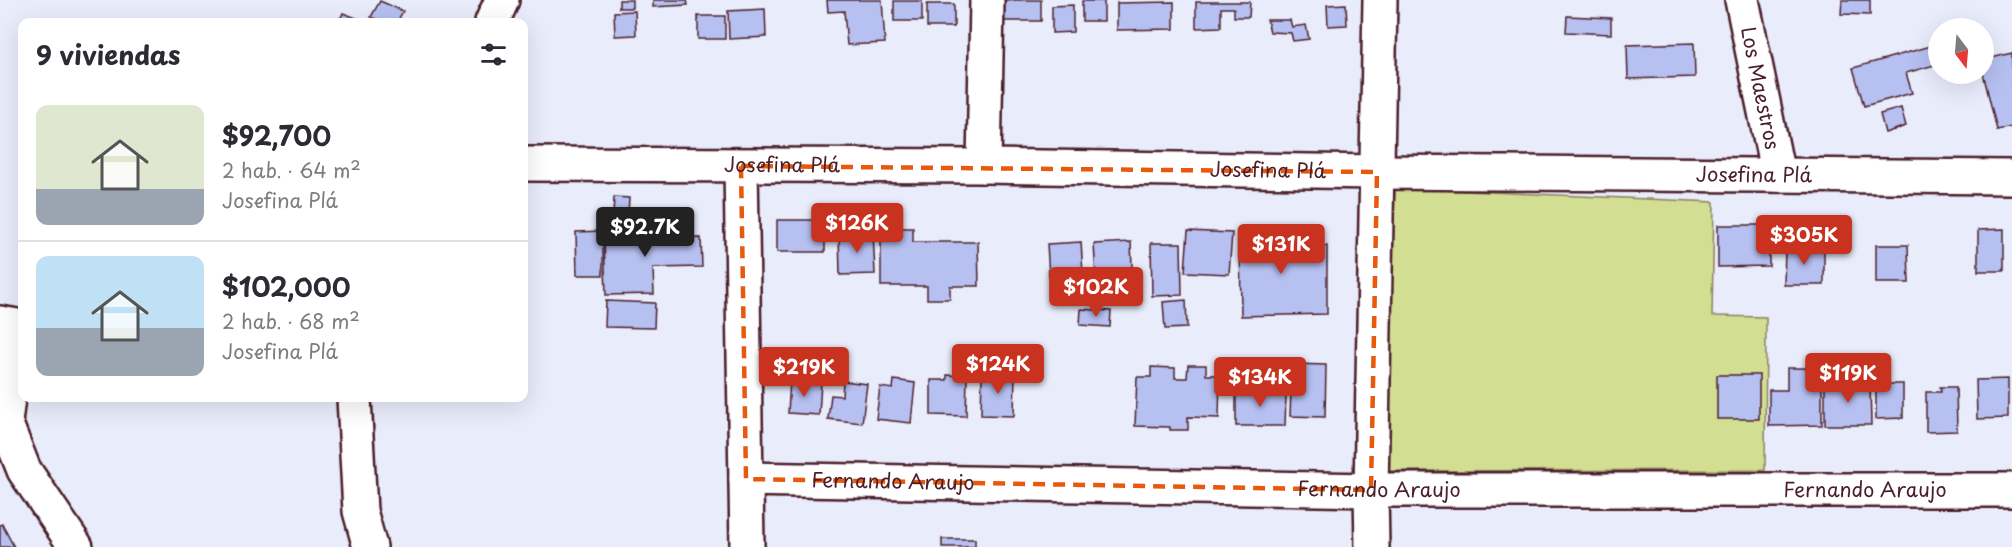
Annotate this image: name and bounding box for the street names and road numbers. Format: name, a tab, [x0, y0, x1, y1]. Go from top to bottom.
street label: Los Maestros	[1734, 24, 1788, 152]
street label: Josefina Plá	[724, 149, 841, 179]
street label: Josefina Plá	[1210, 153, 1327, 185]
street label: Josefina Plá	[1696, 159, 1813, 189]
street label: Fernando Araujo	[811, 464, 975, 497]
street label: Fernando Araujo	[1297, 473, 1461, 504]
street label: Fernando Araujo	[1783, 474, 1947, 504]

